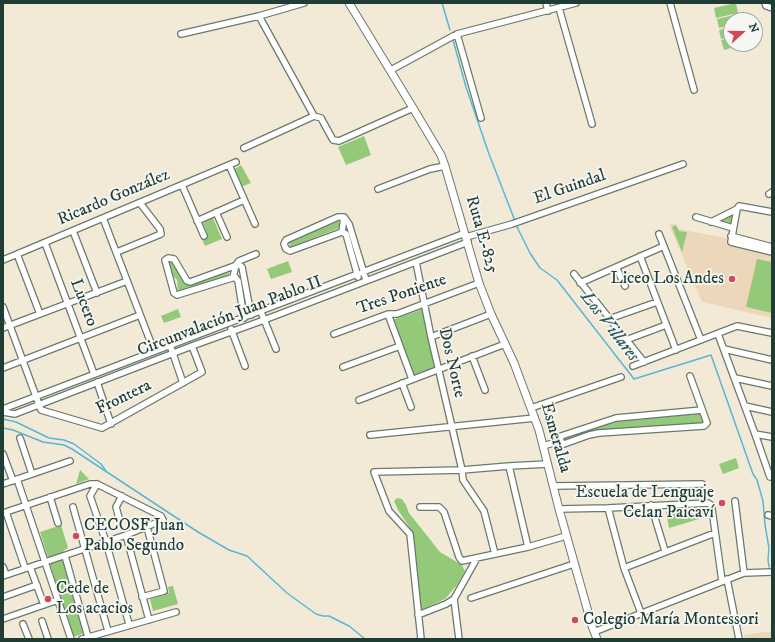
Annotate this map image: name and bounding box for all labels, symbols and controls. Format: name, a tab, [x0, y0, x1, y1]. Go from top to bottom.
north arrow	[723, 12, 763, 52]
text: N	[745, 21, 761, 35]
street label: Ricardo González	[55, 165, 173, 231]
street label: El Guindal	[531, 166, 609, 210]
street label: Ruta E-825	[460, 194, 502, 276]
place label: Liceo Los Andes	[610, 269, 724, 289]
street label: Tres Poniente	[355, 270, 449, 320]
street label: Circunvalación Juan Pablo II	[135, 272, 325, 362]
marker: Liceo Los Andes	[727, 274, 737, 284]
street label: Lucero	[65, 276, 101, 330]
water label: Los Villares	[575, 288, 643, 366]
street label: Dos Norte	[433, 326, 469, 400]
street label: Frontera	[93, 376, 155, 420]
street label: Esmeralda	[535, 401, 575, 475]
place label: Escuela de Lenguaje Celan Paicaví	[576, 483, 714, 523]
marker: Escuela de Lenguaje Celan Paicaví	[717, 498, 727, 508]
place label: CECOSF Juan Pablo Segundo	[84, 516, 184, 556]
marker: CECOSF Juan Pablo Segundo	[71, 531, 81, 541]
place label: Cede de Los acacios	[56, 579, 133, 619]
marker: Cede de Los acacios	[43, 594, 53, 604]
place label: Colegio María Montessori	[583, 610, 759, 630]
marker: Colegio María Montessori	[570, 615, 580, 625]

